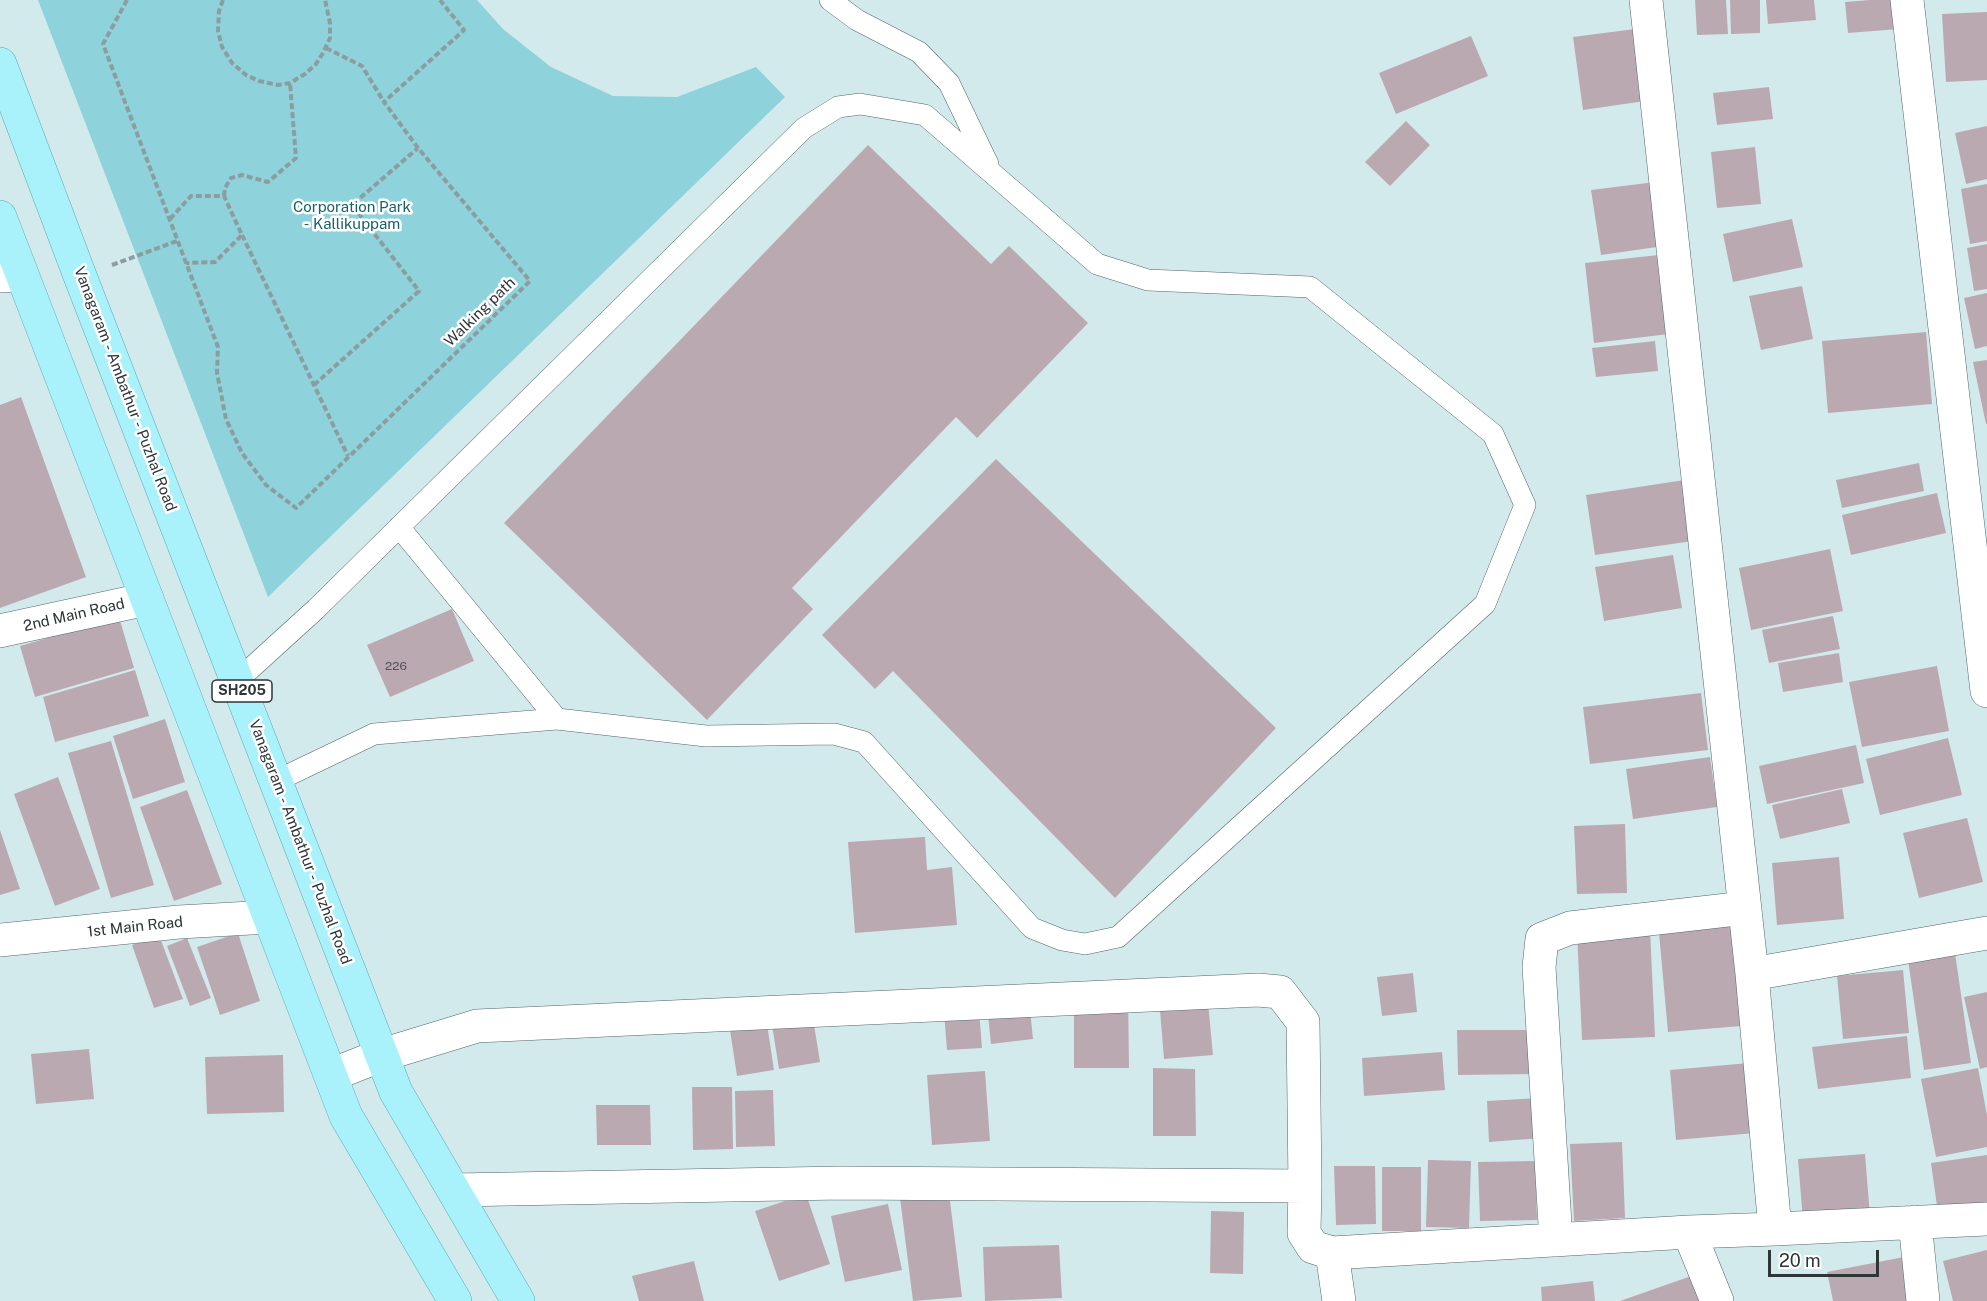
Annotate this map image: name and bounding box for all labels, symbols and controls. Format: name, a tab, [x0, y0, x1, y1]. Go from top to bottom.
park label: Corporation Park - Kallikuppam	[293, 198, 411, 233]
street label: Vanagaram - Ambathur - Puzhal Road	[70, 264, 180, 514]
street label: Walking path	[441, 274, 519, 350]
street label: 2nd Main Road	[22, 595, 126, 635]
house number: 226	[385, 659, 407, 673]
road number: SH205	[212, 680, 272, 702]
street label: Vanagaram - Ambathur - Puzhal Road	[245, 717, 355, 967]
street label: 1st Main Road	[86, 913, 184, 941]
scale bar	[1771, 1238, 1882, 1276]
text: 20 m	[1779, 1250, 1821, 1271]

